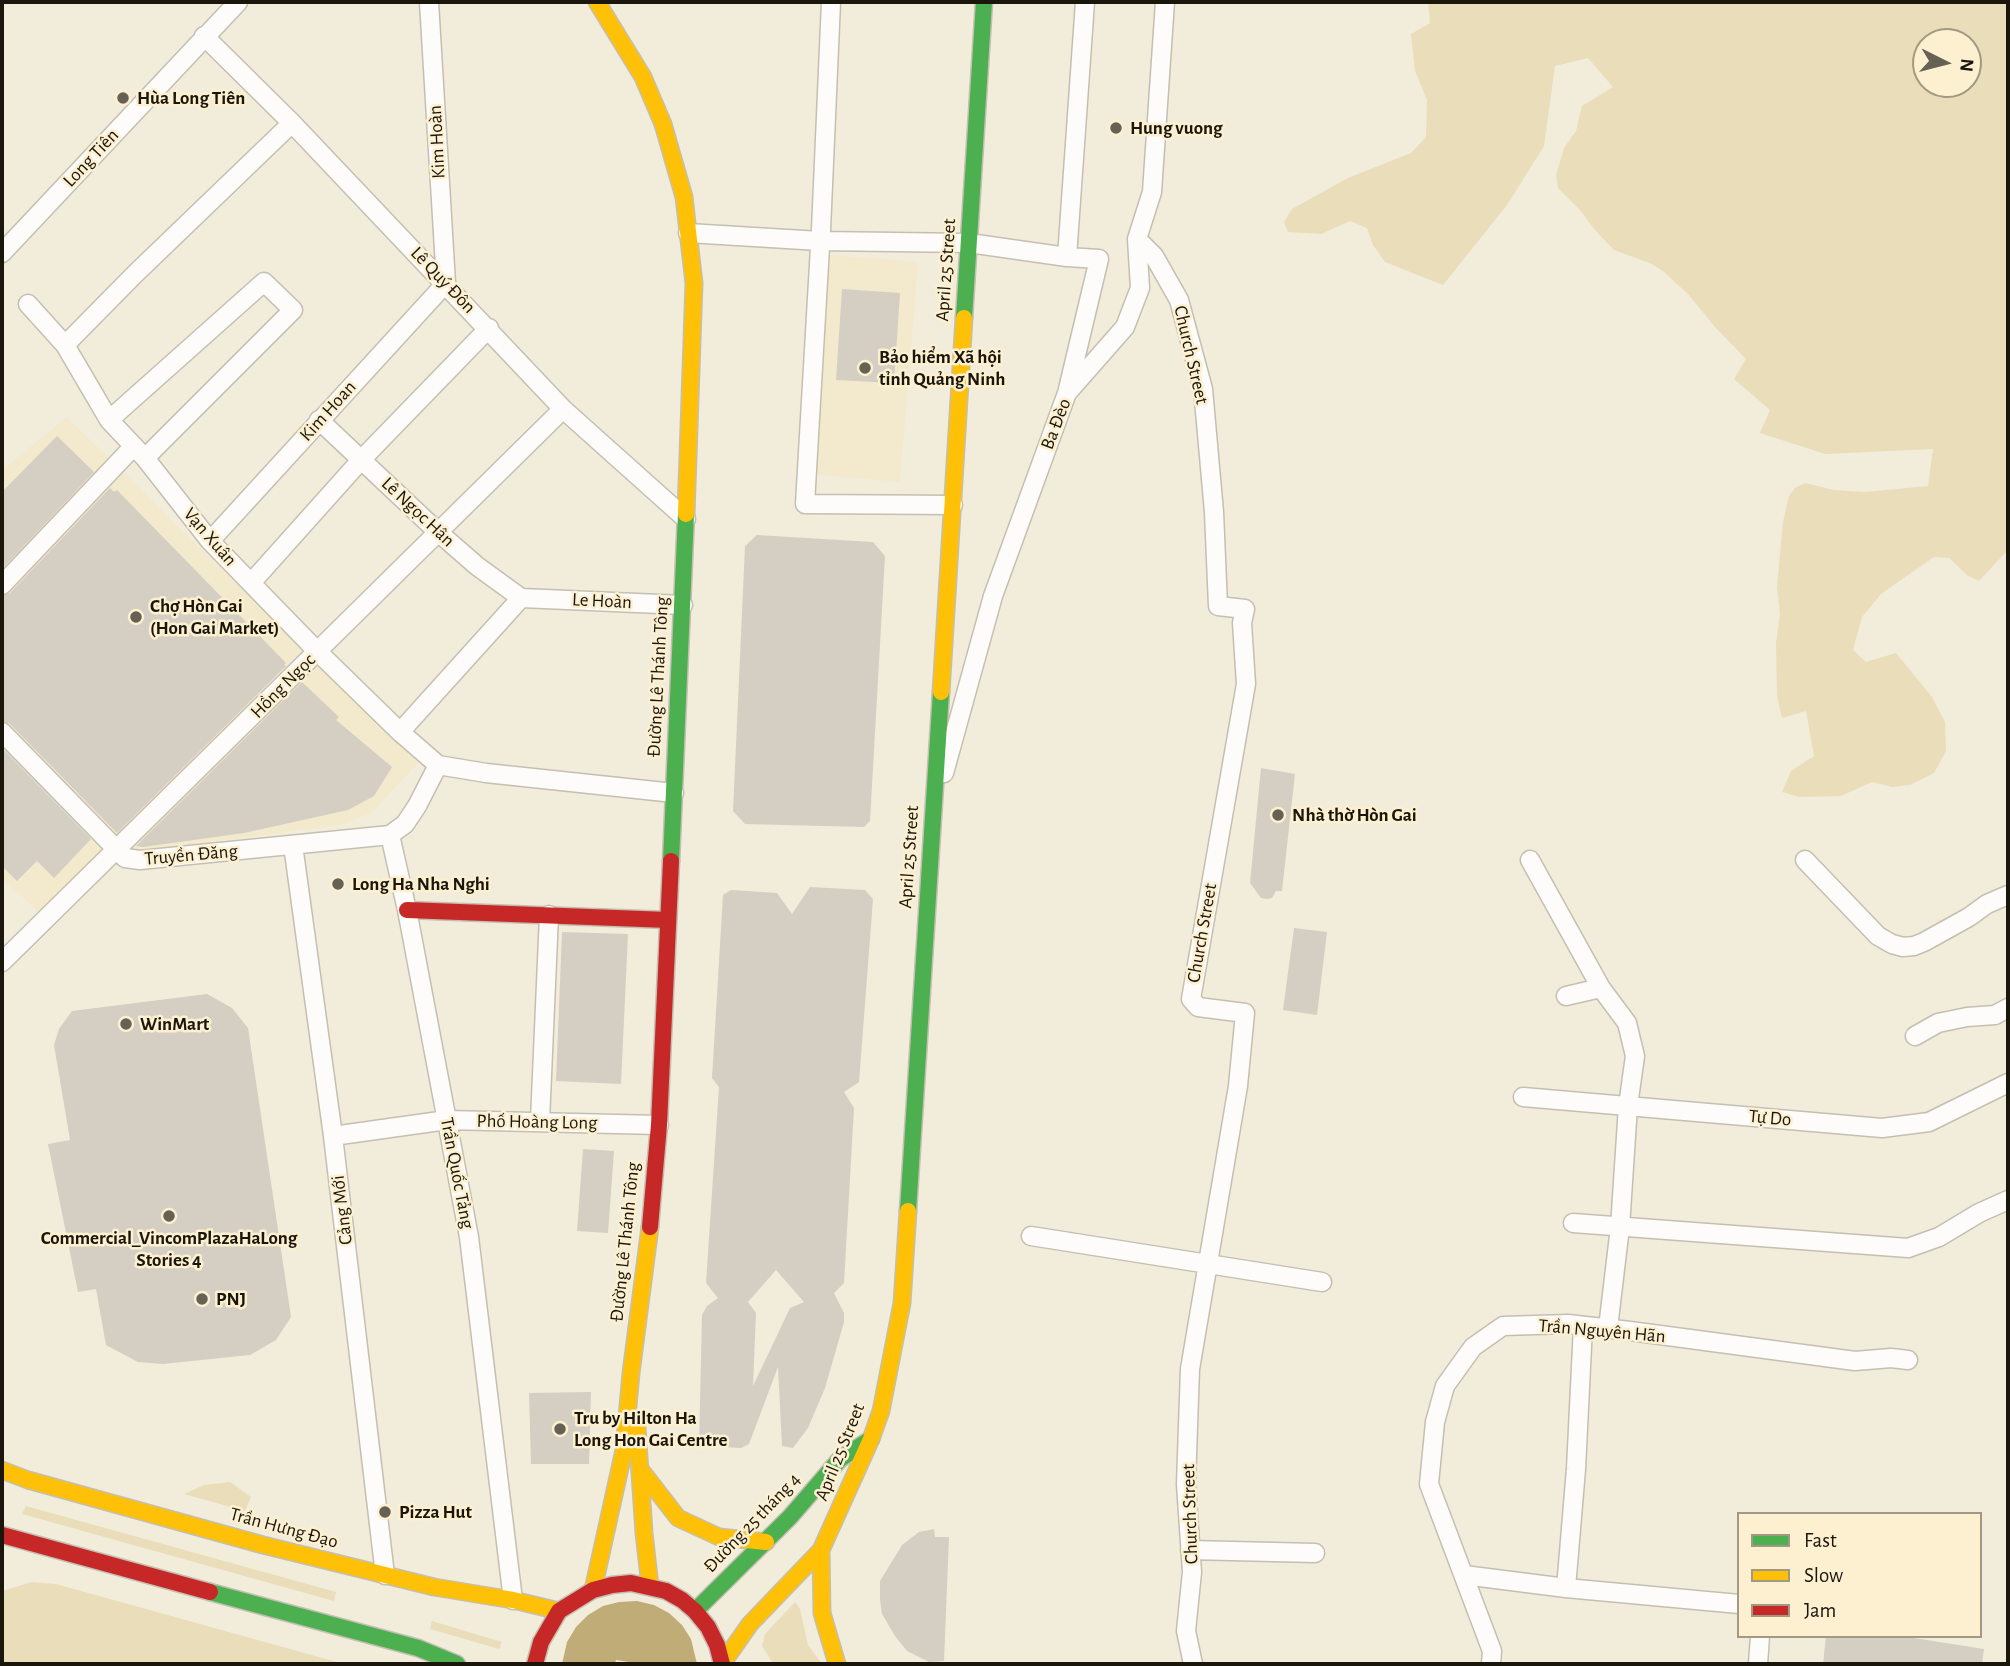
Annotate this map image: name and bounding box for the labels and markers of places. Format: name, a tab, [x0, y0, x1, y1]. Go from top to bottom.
place label: Hùa Long Tiên	[137, 87, 245, 109]
marker: Hùa Long Tiên	[115, 90, 131, 106]
place label: Hung vuong	[1130, 117, 1222, 139]
marker: Hung vuong	[1108, 120, 1124, 136]
place label: Bảo hiểm Xã hội tỉnh Quảng Ninh	[879, 346, 1005, 390]
marker: Bảo hiểm Xã hội tỉnh Quảng Ninh	[857, 360, 873, 376]
place label: Chợ Hòn Gai (Hon Gai Market)	[150, 595, 279, 639]
marker: Chợ Hòn Gai (Hon Gai Market)	[128, 609, 144, 625]
place label: Nhà thờ Hòn Gai	[1292, 804, 1417, 826]
marker: Nhà thờ Hòn Gai	[1270, 807, 1286, 823]
place label: Long Ha Nha Nghi	[352, 873, 490, 895]
marker: Long Ha Nha Nghi	[330, 876, 346, 892]
place label: WinMart	[140, 1013, 209, 1035]
marker: WinMart	[118, 1016, 134, 1032]
marker: Commercial_VincomPlazaHaLong Stories 4	[161, 1208, 177, 1224]
place label: Commercial_VincomPlazaHaLong Stories 4	[41, 1227, 297, 1271]
place label: PNJ	[216, 1288, 246, 1310]
marker: PNJ	[194, 1291, 210, 1307]
place label: Tru by Hilton Ha Long Hon Gai Centre	[574, 1407, 728, 1451]
marker: Tru by Hilton Ha Long Hon Gai Centre	[552, 1421, 568, 1437]
place label: Pizza Hut	[399, 1501, 472, 1523]
marker: Pizza Hut	[377, 1504, 393, 1520]

